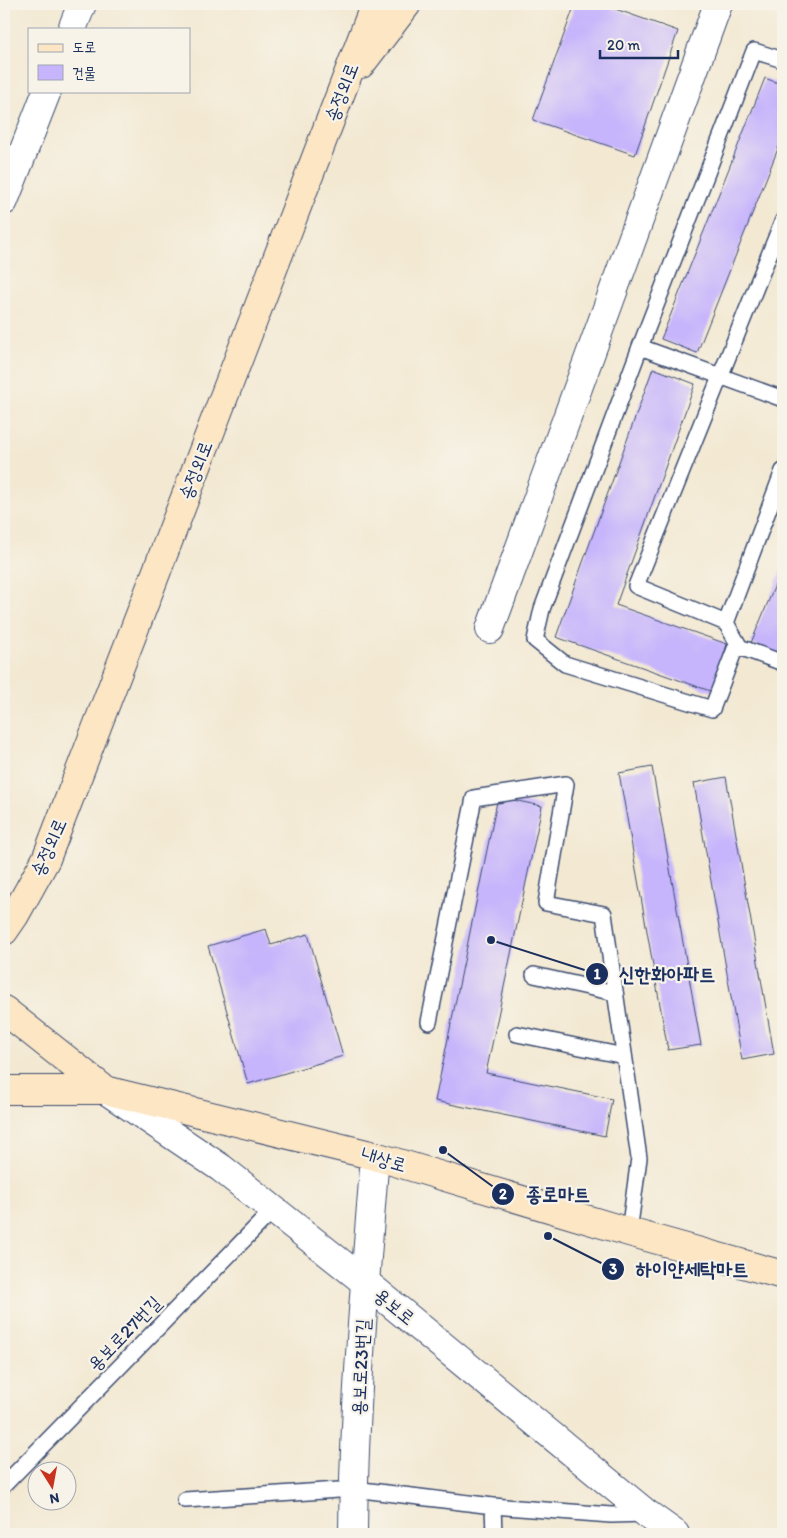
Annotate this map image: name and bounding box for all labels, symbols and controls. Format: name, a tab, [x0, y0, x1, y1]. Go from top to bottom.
legend	[28, 28, 190, 92]
scale bar	[600, 28, 677, 60]
text: 20 m	[607, 36, 641, 54]
text: 도로	[72, 38, 96, 56]
street label: 송정외로	[320, 60, 363, 125]
text: 건물	[72, 64, 96, 82]
street label: 송정외로	[174, 438, 217, 503]
street label: 송정외로	[26, 815, 71, 880]
callout: 신한화아파트	[584, 957, 726, 992]
text: 신한화아파트	[619, 962, 715, 986]
text: 1	[594, 965, 601, 983]
street label: 내상로	[359, 1142, 409, 1177]
callout: 종로마트	[490, 1176, 600, 1211]
text: 종로마트	[526, 1182, 590, 1206]
text: 2	[499, 1185, 507, 1203]
callout: 하이얀세탁마트	[601, 1251, 758, 1286]
text: 하이얀세탁마트	[636, 1257, 748, 1281]
text: 3	[609, 1260, 617, 1278]
street label: 용보로	[370, 1283, 420, 1330]
street label: 용보로27번길	[83, 1291, 166, 1376]
street label: 용보로23번길	[346, 1318, 375, 1416]
north arrow	[28, 1460, 78, 1510]
text: N	[48, 1489, 61, 1508]

